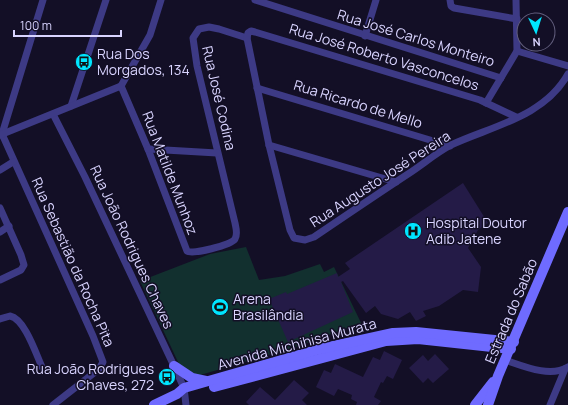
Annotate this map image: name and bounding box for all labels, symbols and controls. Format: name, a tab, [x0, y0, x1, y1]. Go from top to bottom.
street label: Rua José Carlos Monteiro	[335, 5, 497, 71]
scale bar	[14, 12, 121, 38]
north arrow	[516, 12, 556, 52]
text: 100 m	[20, 17, 52, 34]
street label: Rua José Roberto Vasconcelos	[287, 19, 481, 94]
text: N	[532, 35, 541, 50]
place label: Rua Dos Morgados, 134	[97, 44, 190, 79]
street label: Rua José Codina	[198, 44, 241, 152]
bus stop icon: Rua Dos Morgados, 134	[74, 52, 94, 72]
street label: Rua Ricardo de Mello	[291, 75, 425, 132]
street label: Rua Matilde Munhoz	[138, 108, 203, 237]
street label: Rua Augusto José Pereira	[306, 126, 454, 231]
street label: Rua João Rodrigues Chaves	[86, 162, 179, 332]
street label: Rua Sebastião da Rocha Pita	[27, 174, 119, 349]
place label: Hospital Doutor Adib Jatene	[426, 213, 527, 248]
hospital icon: Hospital Doutor Adib Jatene	[403, 221, 423, 241]
street label: Estrada do Sabão	[480, 255, 541, 366]
place label: Arena Brasilândia	[233, 289, 303, 324]
sports icon: Arena Brasilândia	[210, 297, 230, 317]
street label: Avenida Michihisa Murata	[215, 313, 378, 374]
place label: Rua João Rodrigues Chaves, 272	[27, 359, 154, 394]
bus stop icon: Rua João Rodrigues Chaves, 272	[157, 367, 177, 387]

